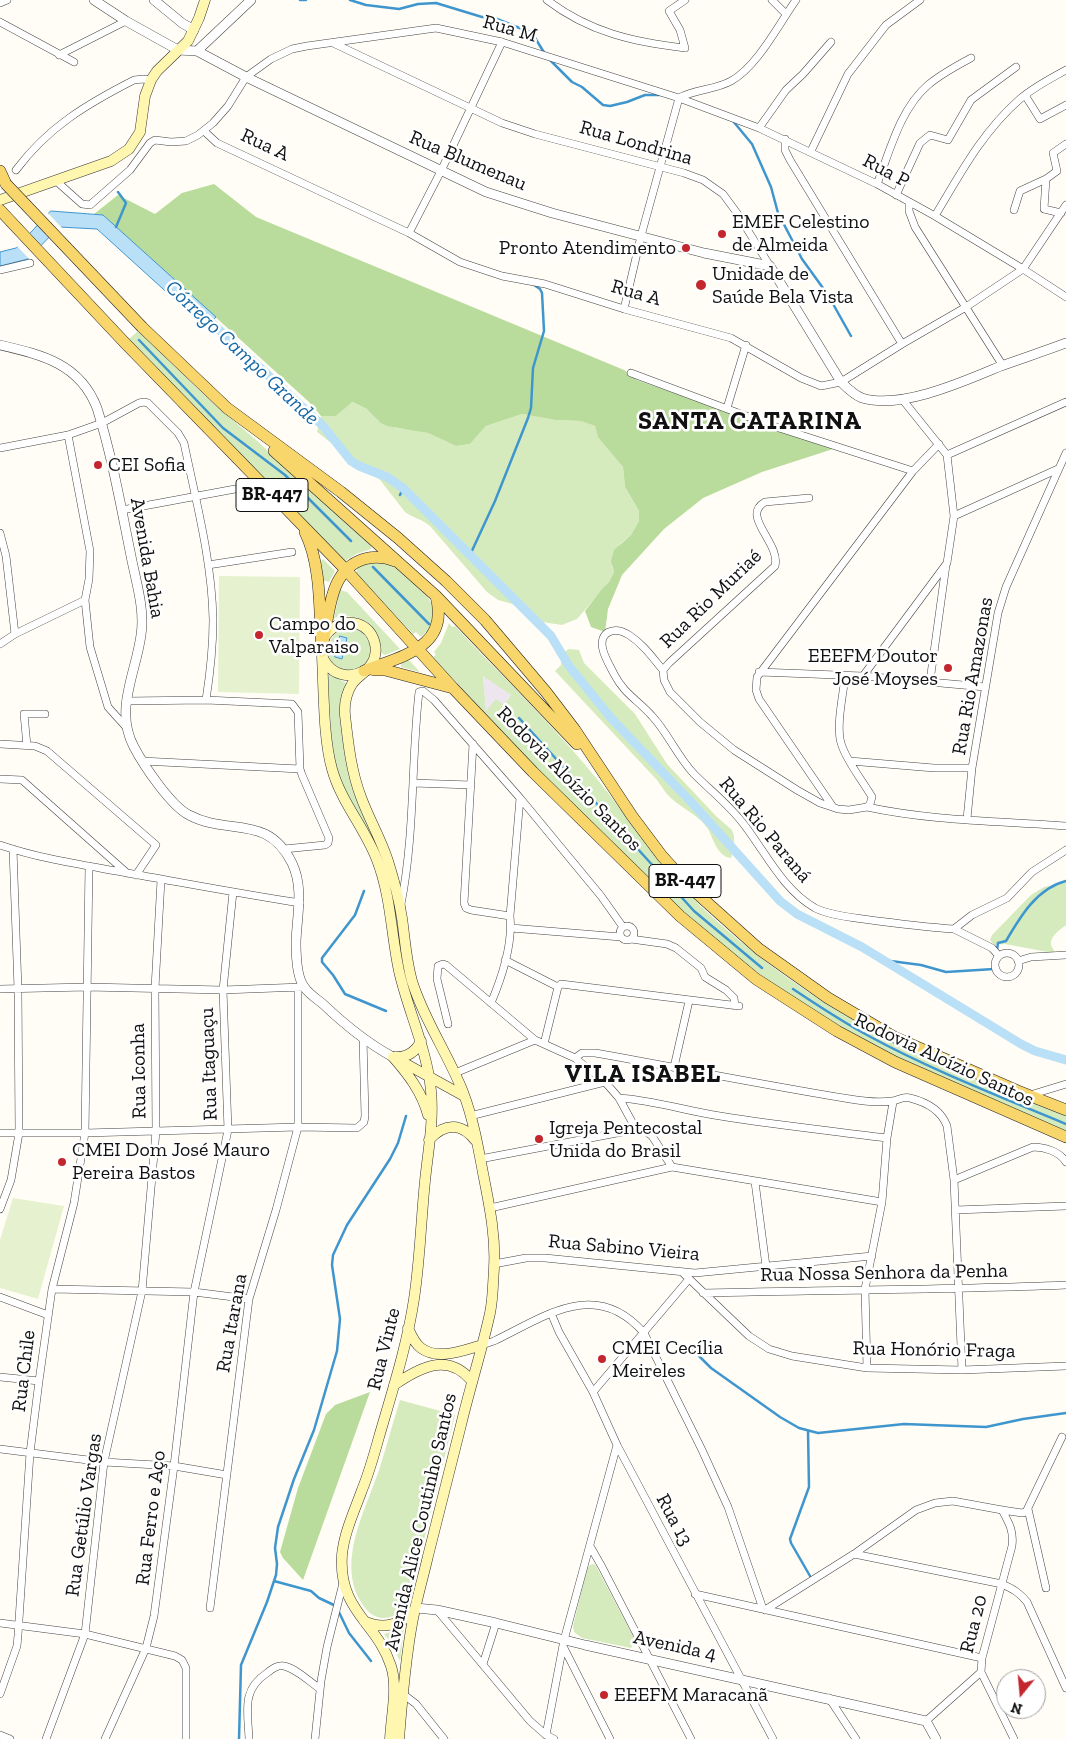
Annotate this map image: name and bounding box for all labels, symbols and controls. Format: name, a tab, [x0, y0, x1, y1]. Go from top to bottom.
street label: Rua M	[480, 10, 540, 48]
street label: Rua Londrina	[577, 115, 695, 171]
street label: Rua A	[237, 123, 293, 167]
street label: Rua Blumenau	[406, 125, 530, 197]
street label: Rua P	[859, 149, 913, 193]
place label: EMEF Celestino de Almeida	[732, 210, 869, 257]
marker: EMEF Celestino de Almeida	[716, 228, 728, 240]
place label: Pronto Atendimento	[499, 236, 676, 260]
marker: Pronto Atendimento	[680, 242, 692, 254]
place label: Unidade de Saúde Bela Vista	[712, 262, 853, 309]
street label: Rua A	[608, 274, 664, 312]
water label: Córrego Campo Grande	[160, 275, 324, 431]
marker: Unidade de Saúde Bela Vista	[694, 278, 708, 292]
district label: SANTA CATARINA	[636, 407, 864, 437]
place label: CEI Sofia	[108, 453, 186, 477]
marker: CEI Sofia	[92, 459, 104, 471]
road number: BR-447	[236, 478, 308, 512]
street label: Avenida Bahia	[125, 496, 169, 620]
street label: Rua Rio Muriaé	[655, 545, 767, 653]
street label: Rua Rio Amazonas	[947, 595, 999, 757]
place label: Campo do Valparaiso	[269, 612, 359, 659]
marker: Campo do Valparaiso	[253, 629, 265, 641]
place label: EEEFM Doutor José Moyses	[808, 644, 938, 691]
marker: EEEFM Doutor José Moyses	[942, 662, 954, 674]
street label: Rodovia Aloízio Santos	[491, 701, 647, 857]
street label: Rua Rio Paraná	[714, 772, 816, 888]
road number: BR-447	[649, 864, 721, 898]
street label: Rua Itaguaçu	[195, 1007, 223, 1121]
street label: Rodovia Aloízio Santos	[850, 1008, 1038, 1112]
street label: Rua Iconha	[126, 1023, 152, 1119]
district label: VILA ISABEL	[563, 1060, 723, 1090]
place label: Igreja Pentecostal Unida do Brasil	[549, 1116, 702, 1163]
marker: Igreja Pentecostal Unida do Brasil	[533, 1133, 545, 1145]
place label: CMEI Dom José Mauro Pereira Bastos	[72, 1138, 270, 1185]
marker: CMEI Dom José Mauro Pereira Bastos	[56, 1156, 68, 1168]
street label: Rua Sabino Vieira	[547, 1229, 701, 1267]
street label: Rua Nossa Senhora da Penha	[760, 1259, 1008, 1287]
street label: Rua Itarana	[211, 1272, 253, 1374]
street label: Rua Vinte	[362, 1305, 406, 1393]
street label: Rua Chile	[7, 1329, 41, 1413]
place label: CMEI Cecília Meireles	[612, 1336, 723, 1383]
street label: Rua Honório Fraga	[852, 1337, 1016, 1363]
marker: CMEI Cecília Meireles	[596, 1353, 608, 1365]
street label: Avenida Alice Coutinho Santos	[380, 1391, 462, 1653]
street label: Rua Getúlio Vargas	[61, 1432, 107, 1598]
street label: Rua Ferro e Aço	[131, 1449, 171, 1587]
street label: Rua 13	[650, 1490, 698, 1550]
street label: Rua 20	[955, 1592, 993, 1656]
street label: Avenida 4	[631, 1625, 719, 1667]
north arrow	[996, 1669, 1046, 1719]
place label: EEEFM Maracanã	[614, 1683, 768, 1707]
marker: EEEFM Maracanã	[598, 1689, 610, 1701]
text: N	[1009, 1698, 1024, 1718]

